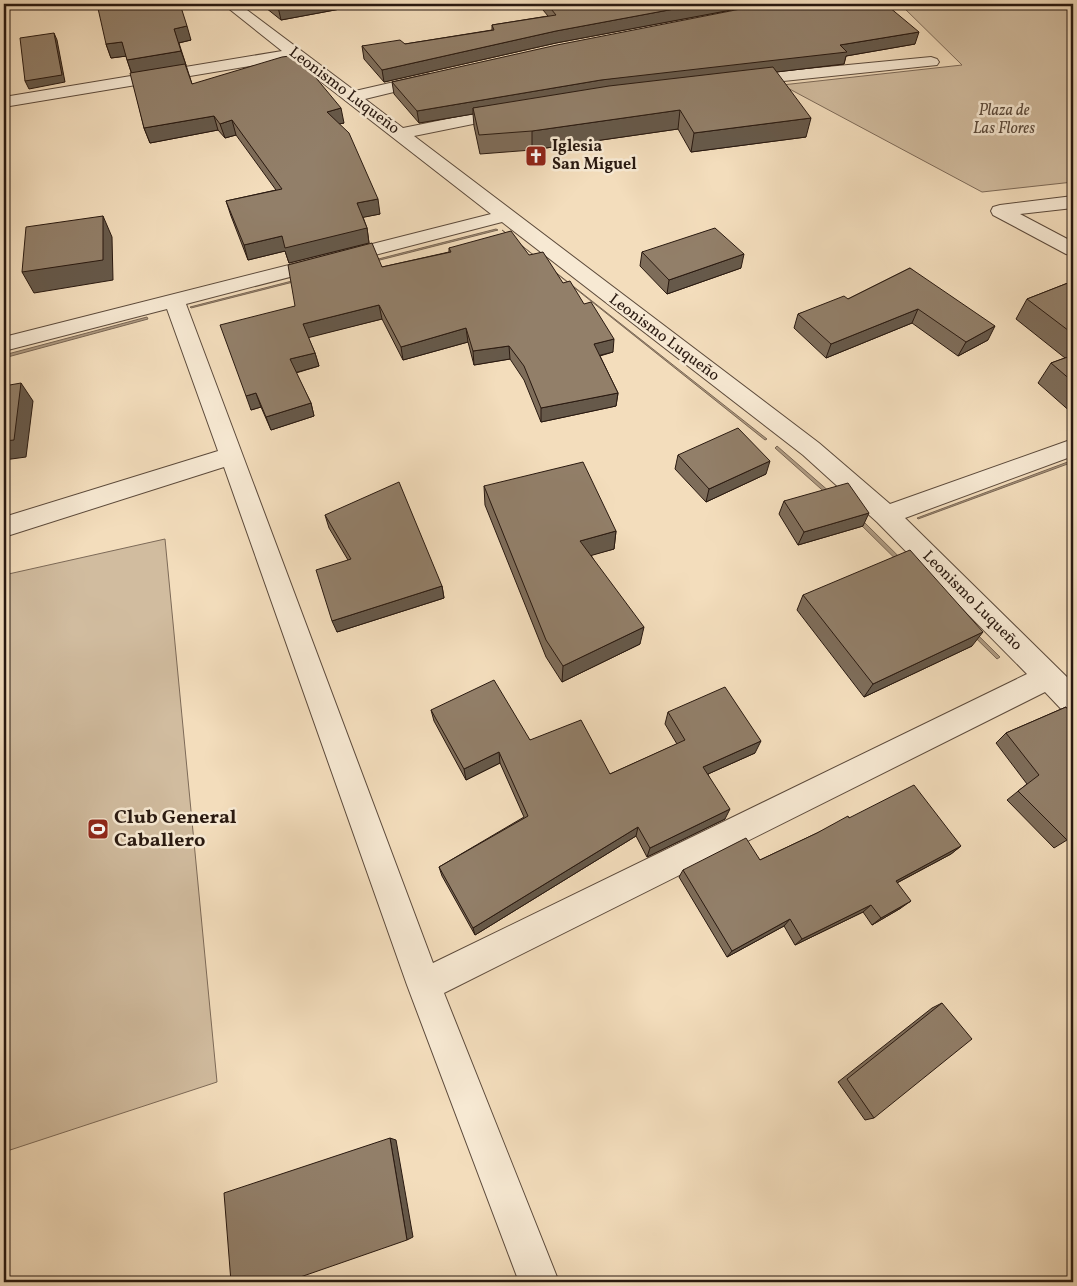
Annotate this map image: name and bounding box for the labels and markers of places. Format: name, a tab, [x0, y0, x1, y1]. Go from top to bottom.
place label: Iglesia San Miguel	[552, 136, 637, 176]
church icon: Iglesia San Miguel	[524, 144, 548, 168]
place label: Club General Caballero	[114, 804, 237, 855]
sports icon: Club General Caballero	[86, 817, 110, 841]

